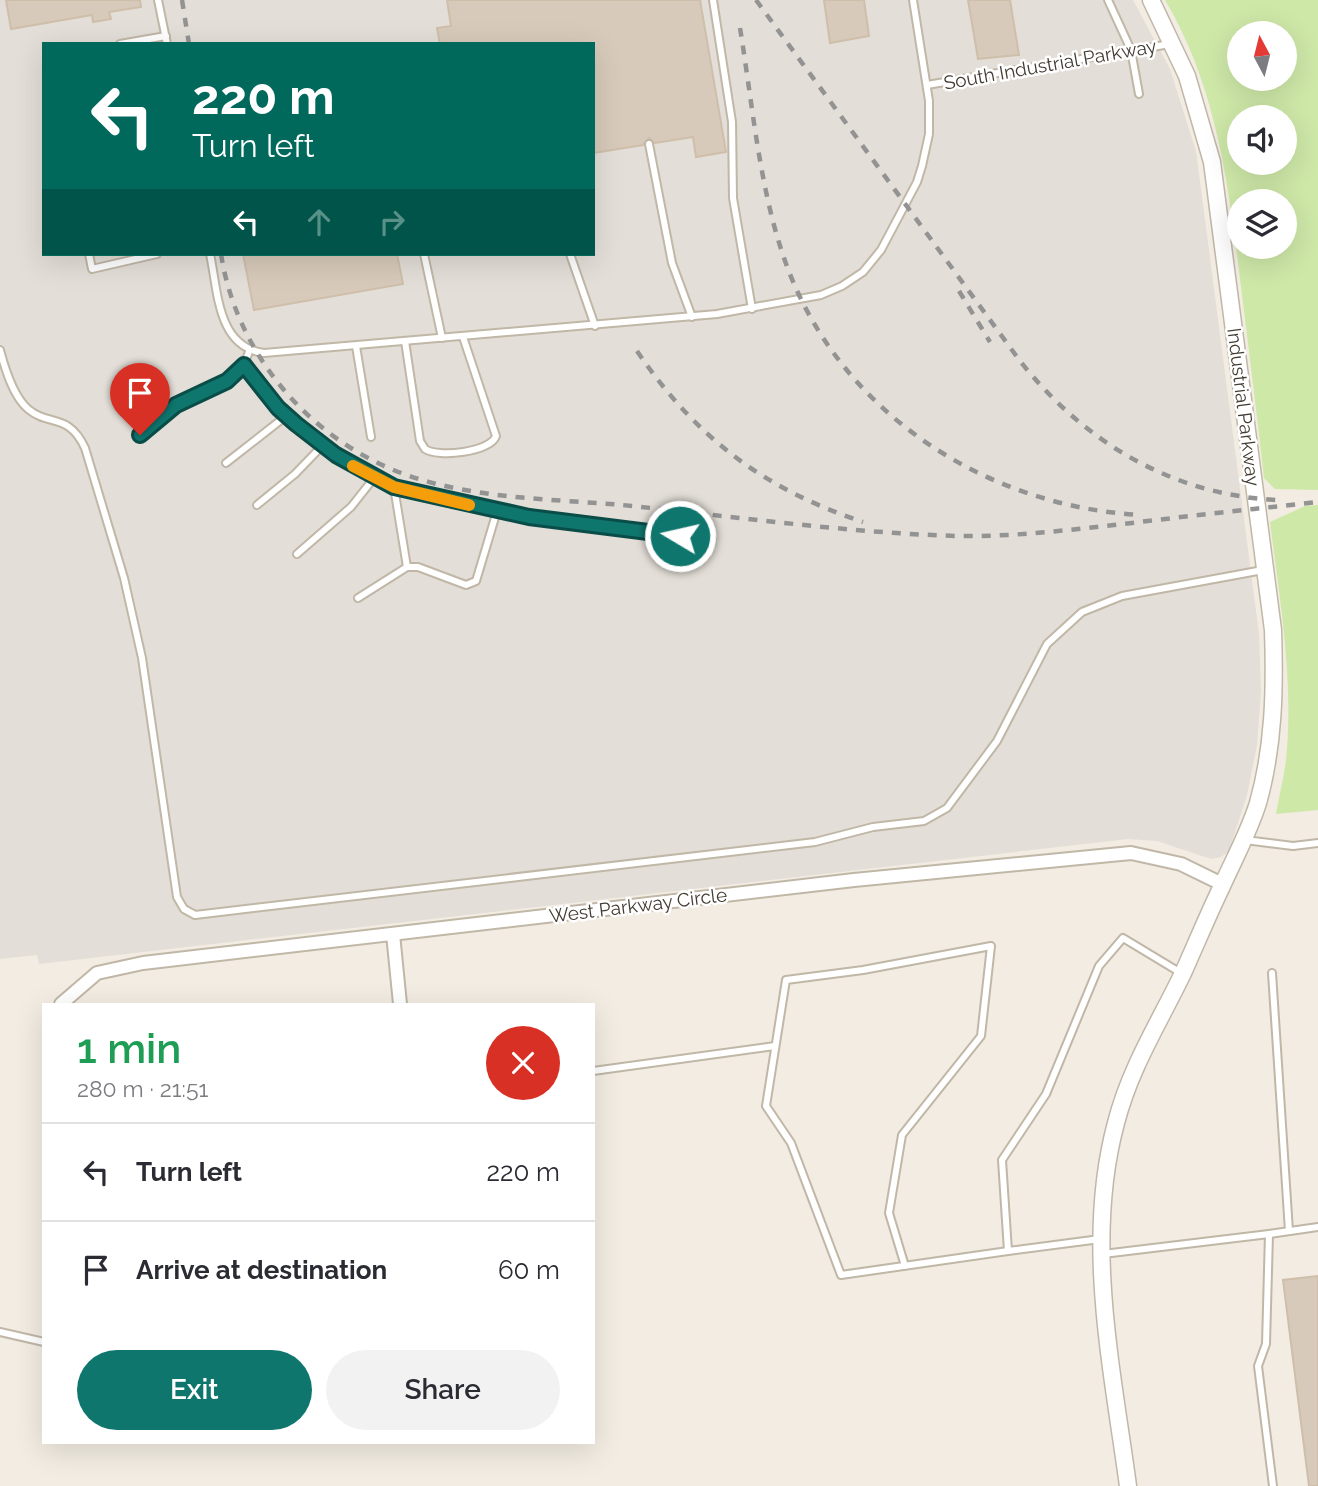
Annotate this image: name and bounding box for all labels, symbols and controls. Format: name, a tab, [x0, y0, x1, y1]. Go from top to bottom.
north arrow	[1227, 21, 1297, 91]
map controls	[1227, 21, 1297, 259]
street label: South Industrial Parkway	[942, 34, 1158, 94]
text: 220 m	[192, 68, 335, 125]
icon: left	[77, 70, 168, 161]
button: sound	[1227, 105, 1297, 175]
text: Turn left	[192, 127, 314, 164]
button: layers	[1227, 189, 1297, 259]
icon: left	[227, 203, 265, 241]
icon: ahead	[300, 203, 338, 241]
icon: right	[373, 203, 411, 241]
street label: Industrial Parkway	[1223, 327, 1265, 487]
pin	[110, 363, 170, 435]
icon: arrive	[121, 374, 159, 412]
position arrow	[643, 499, 717, 573]
street label: West Parkway Circle	[548, 883, 728, 927]
text: 1 min	[77, 1024, 181, 1073]
button: close	[486, 1026, 560, 1100]
text: 280 m · 21:51	[77, 1075, 208, 1102]
icon: left	[77, 1153, 115, 1191]
text: Turn left	[136, 1157, 242, 1187]
text: 220 m	[486, 1157, 560, 1187]
icon: arrive	[77, 1251, 115, 1289]
text: Arrive at destination	[136, 1255, 387, 1285]
text: 60 m	[498, 1255, 560, 1285]
button: Exit	[77, 1350, 312, 1430]
button: Share	[326, 1350, 560, 1430]

